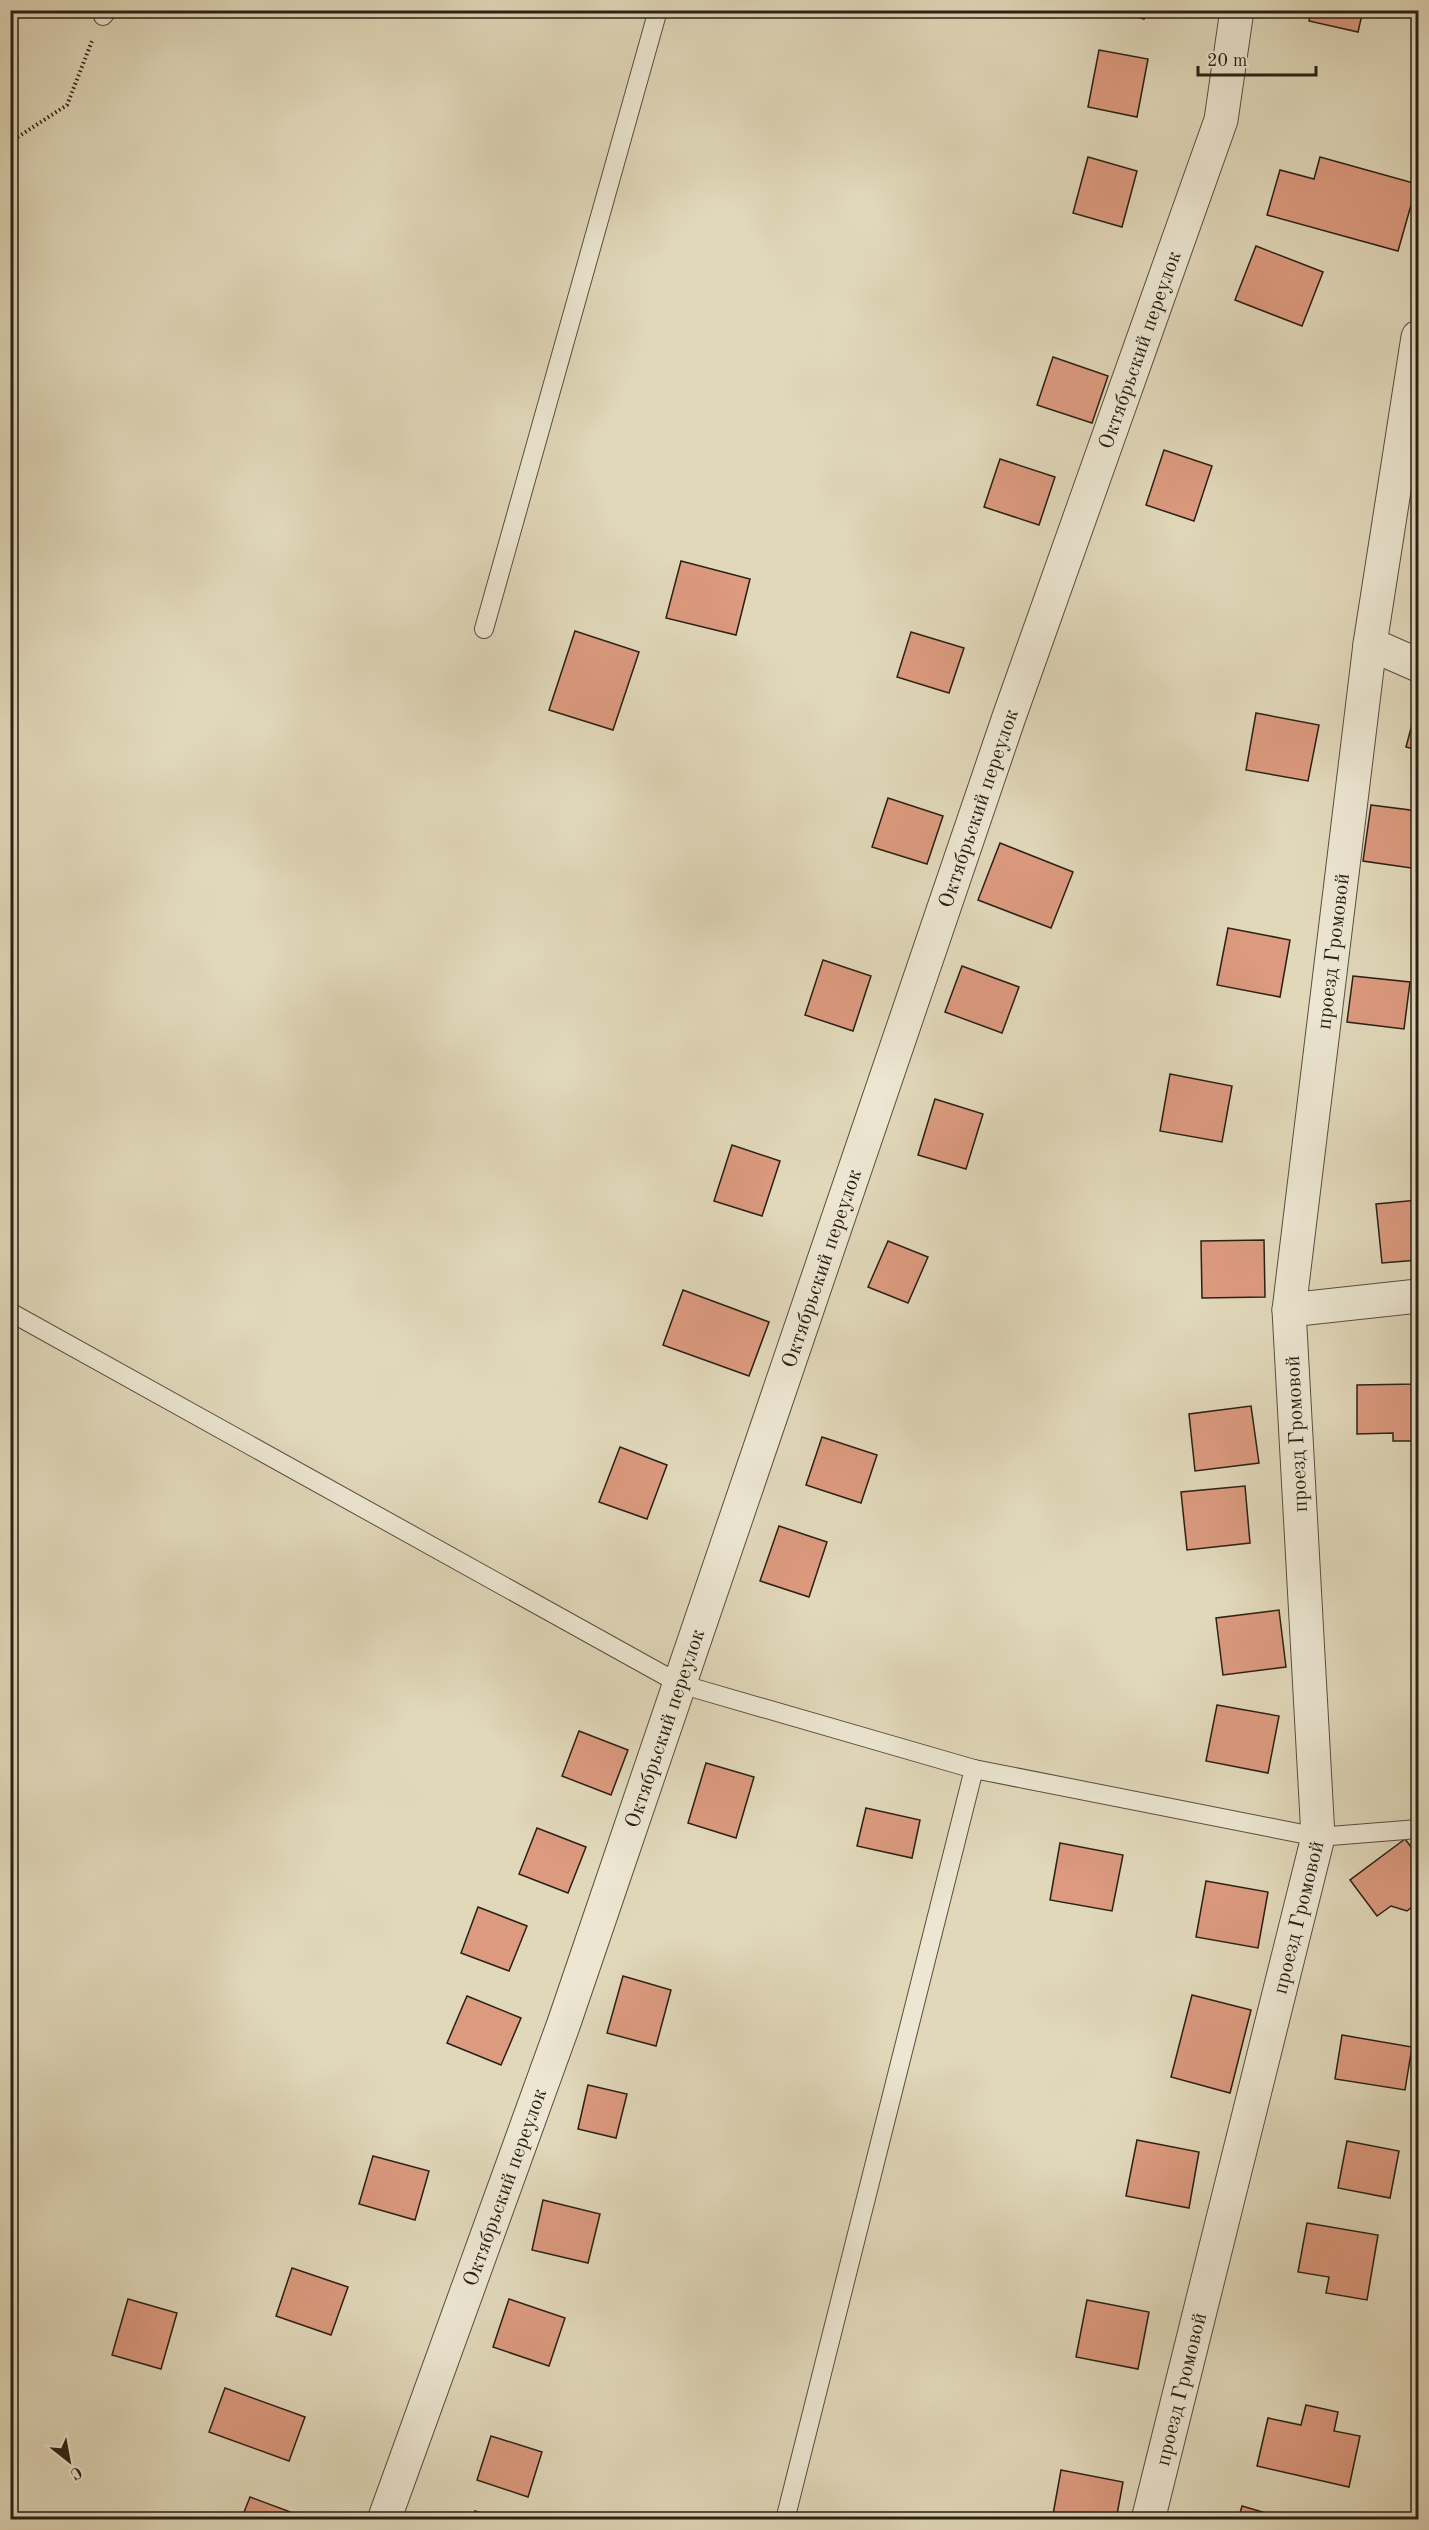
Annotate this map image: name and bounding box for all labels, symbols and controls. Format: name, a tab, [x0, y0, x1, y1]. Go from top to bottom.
scale bar	[1198, 39, 1316, 77]
text: 20 m	[1207, 52, 1247, 70]
street label: Октябрьский переулок	[1096, 248, 1186, 452]
street label: Октябрьский переулок	[936, 706, 1023, 911]
street label: проезд Громовой	[1314, 872, 1354, 1031]
street label: Октябрьский переулок	[779, 1166, 866, 1371]
street label: проезд Громовой	[1283, 1355, 1312, 1513]
street label: Октябрьский переулок	[622, 1626, 710, 1831]
street label: проезд Громовой	[1270, 1839, 1329, 1997]
street label: Октябрьский переулок	[461, 2086, 552, 2289]
street label: проезд Громовой	[1153, 2311, 1211, 2468]
north arrow	[39, 2431, 99, 2491]
text: С	[67, 2463, 84, 2482]

